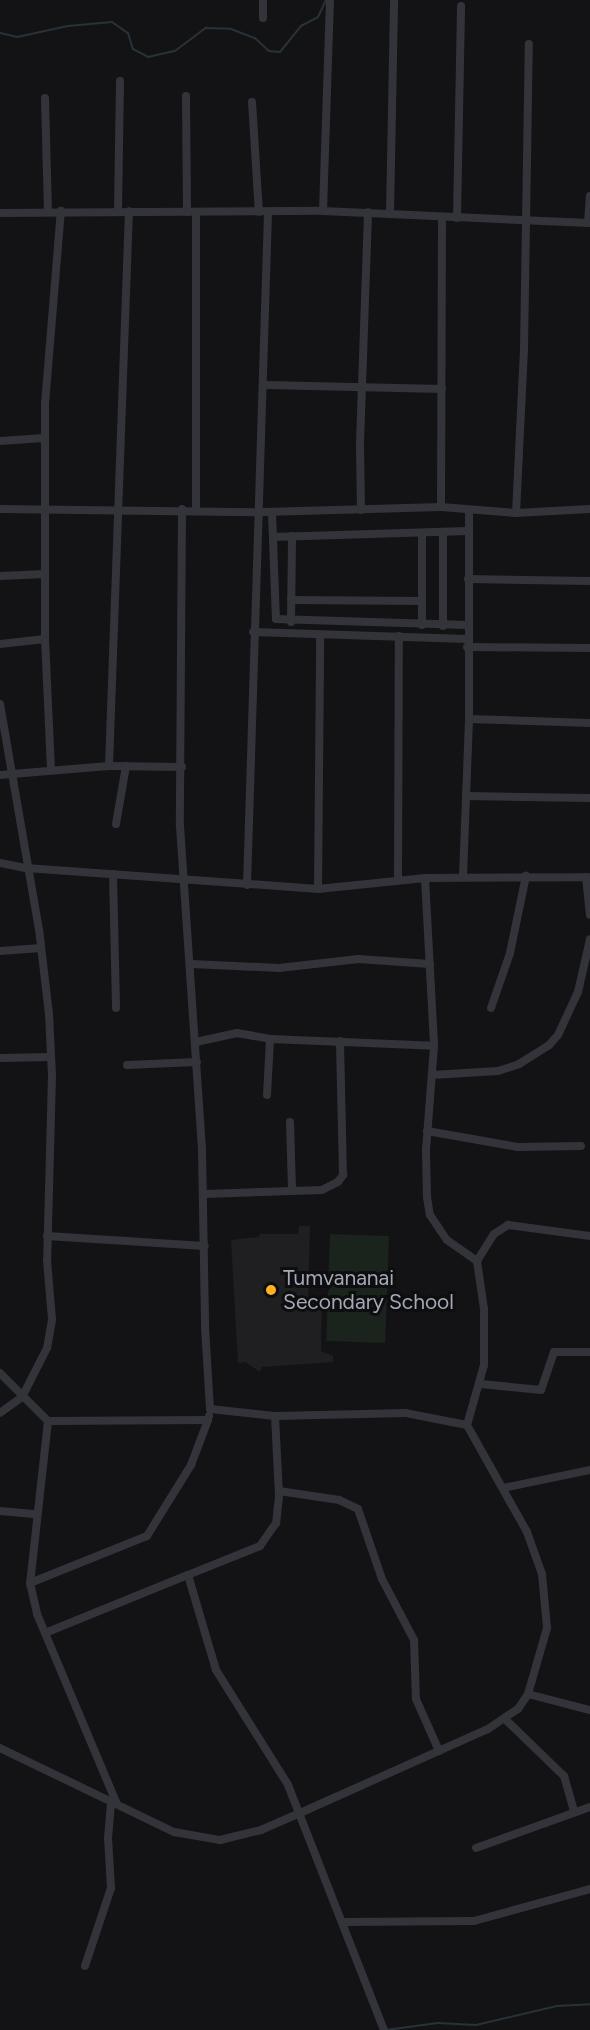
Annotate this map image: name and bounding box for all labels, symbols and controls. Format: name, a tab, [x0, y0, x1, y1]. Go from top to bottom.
place label: Tumvananai Secondary School	[283, 1265, 454, 1315]
marker: Tumvananai Secondary School	[264, 1283, 278, 1297]

